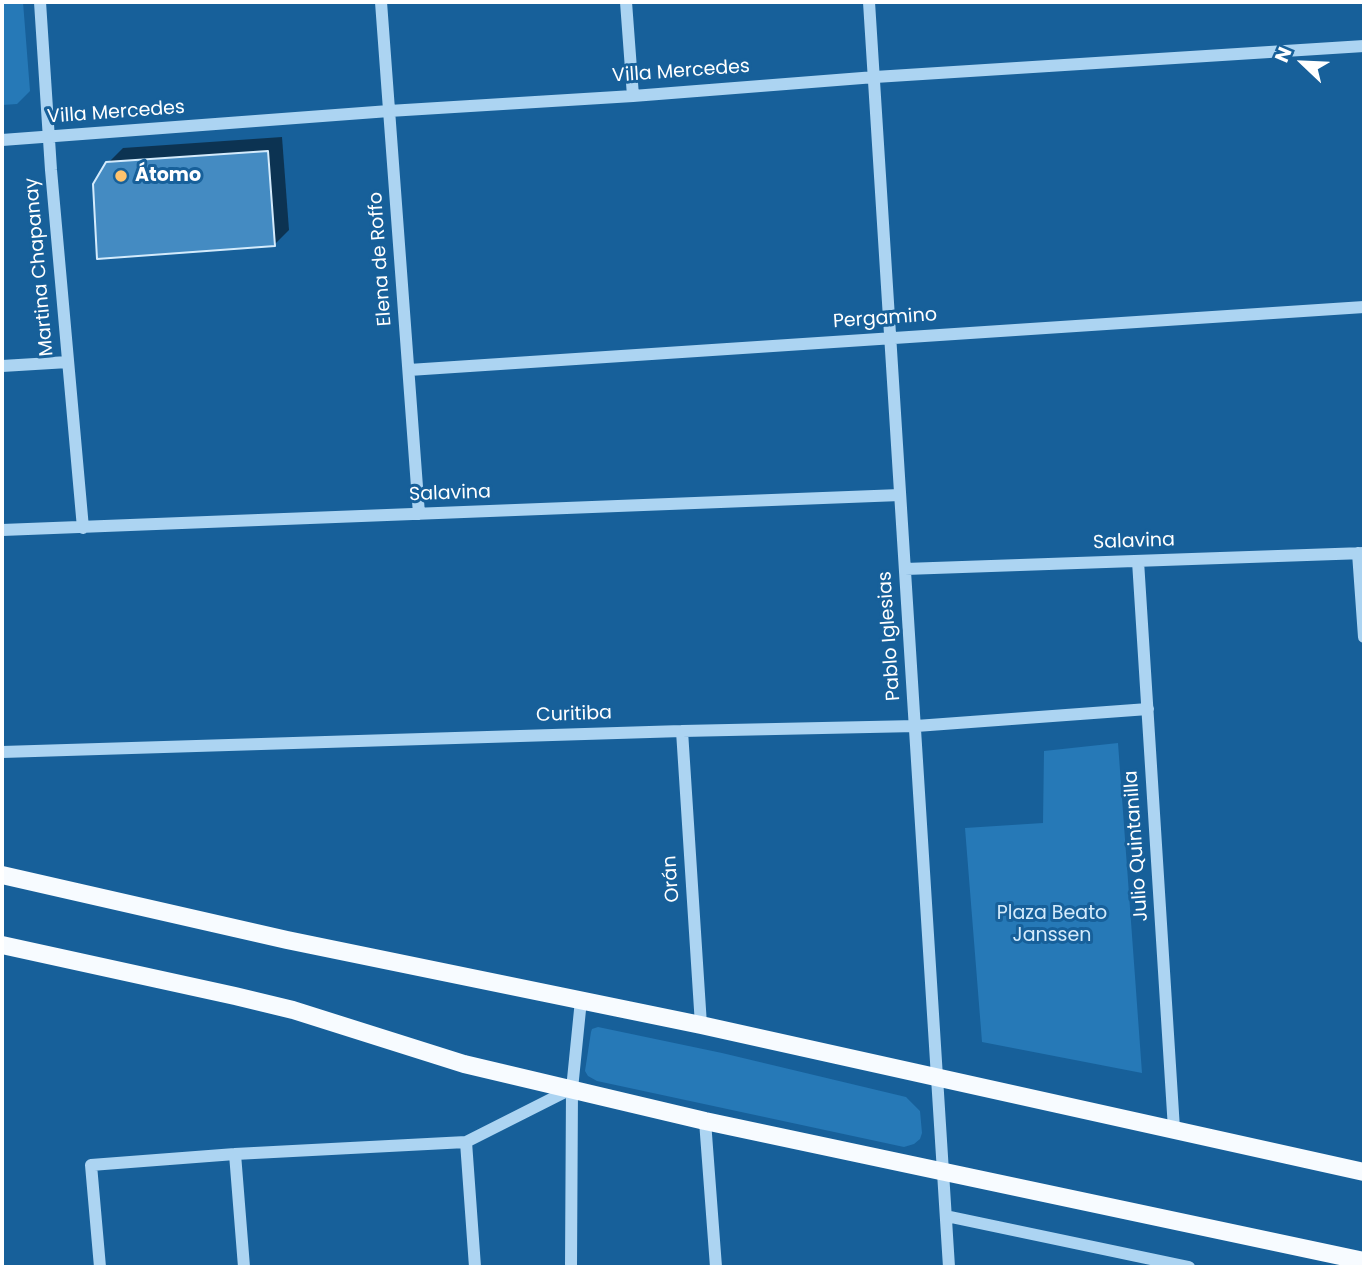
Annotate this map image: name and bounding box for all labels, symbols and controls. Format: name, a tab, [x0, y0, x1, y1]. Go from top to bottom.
north arrow	[1268, 28, 1338, 98]
text: N	[1268, 43, 1298, 66]
street label: Villa Mercedes	[611, 56, 751, 88]
street label: Villa Mercedes	[46, 97, 186, 129]
place label: Átomo	[135, 165, 201, 187]
marker: Átomo	[113, 168, 129, 184]
street label: Martina Chapanay	[21, 177, 59, 357]
street label: Elena de Roffo	[365, 191, 397, 327]
street label: Pergamino	[832, 304, 938, 334]
street label: Salavina	[409, 481, 491, 507]
street label: Salavina	[1093, 529, 1175, 555]
street label: Pablo Iglesias	[874, 570, 906, 702]
street label: Curitiba	[536, 702, 612, 728]
street label: Julio Quintanilla	[1120, 770, 1154, 922]
street label: Orán	[659, 855, 685, 903]
park label: Plaza Beato Janssen	[997, 903, 1107, 947]

